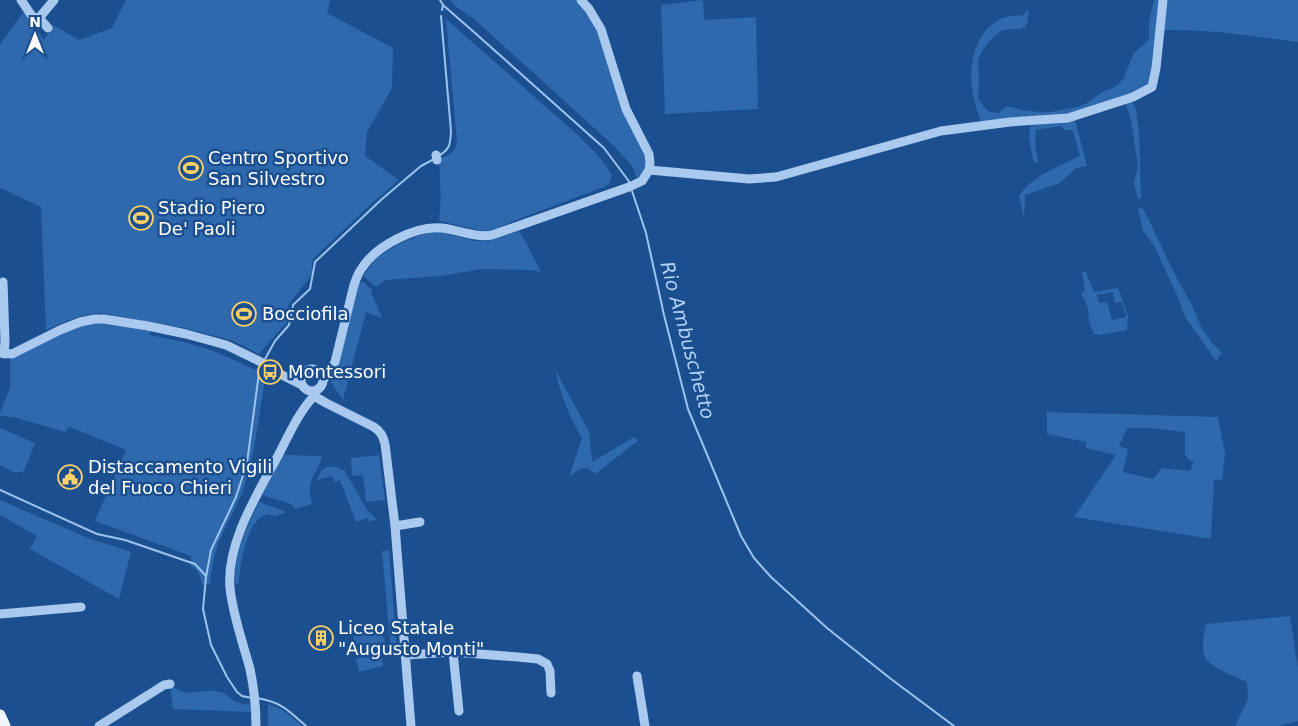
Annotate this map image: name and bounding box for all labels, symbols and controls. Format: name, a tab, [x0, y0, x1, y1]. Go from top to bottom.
north arrow	[10, 10, 60, 60]
text: N	[29, 14, 41, 30]
place label: Centro Sportivo San Silvestro	[208, 147, 349, 189]
sports icon: Centro Sportivo San Silvestro	[178, 155, 204, 181]
place label: Stadio Piero De' Paoli	[158, 197, 265, 239]
sports icon: Stadio Piero De' Paoli	[128, 205, 154, 231]
water label: Rio Ambuschetto	[656, 259, 720, 421]
sports icon: Bocciofila	[231, 301, 257, 327]
place label: Bocciofila	[262, 303, 349, 324]
bus stop icon: Montessori	[257, 359, 283, 385]
place label: Montessori	[288, 361, 386, 382]
place label: Distaccamento Vigili del Fuoco Chieri	[88, 456, 272, 498]
public building icon: Distaccamento Vigili del Fuoco Chieri	[57, 464, 83, 490]
place label: Liceo Statale "Augusto Monti"	[338, 617, 484, 659]
building icon: Liceo Statale "Augusto Monti"	[308, 625, 334, 651]

